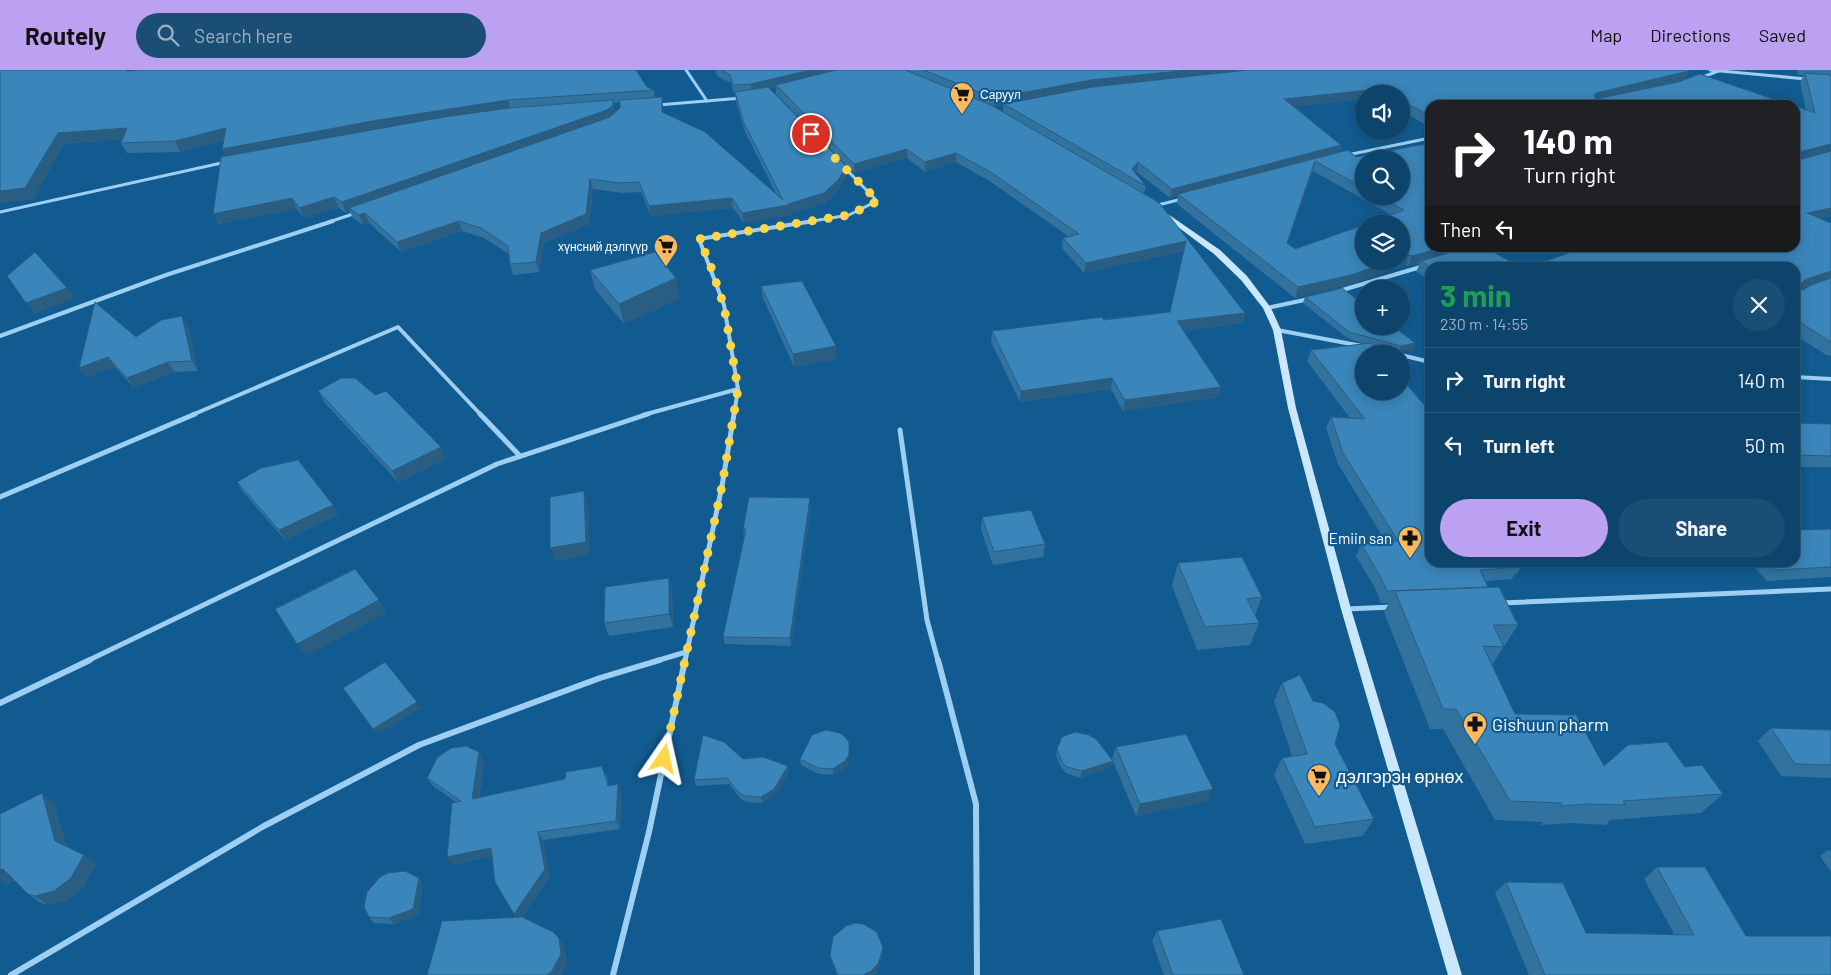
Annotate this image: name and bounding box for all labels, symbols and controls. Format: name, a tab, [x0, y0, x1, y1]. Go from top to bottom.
search box	[136, 13, 486, 58]
text: Routely	[25, 21, 106, 50]
icon: search	[154, 21, 182, 49]
text: Search here	[194, 24, 293, 47]
text: Map	[1590, 24, 1622, 46]
text: Directions	[1650, 24, 1731, 46]
text: Saved	[1759, 24, 1806, 46]
supermarket icon: Саруул	[949, 81, 975, 115]
map controls	[1355, 85, 1410, 400]
button: sound	[1355, 85, 1410, 140]
place label: Саруул	[980, 87, 1021, 102]
pin	[790, 113, 832, 155]
text: 140 m	[1523, 119, 1613, 161]
icon: arrive	[797, 120, 825, 148]
icon: right	[1440, 120, 1505, 185]
button: search	[1355, 150, 1410, 205]
text: Turn right	[1523, 161, 1616, 187]
button: layers	[1355, 215, 1410, 270]
icon: left	[1491, 215, 1519, 243]
text: Then	[1440, 218, 1481, 241]
supermarket icon: хүнсний дэлгүүр	[653, 233, 679, 267]
place label: хүнсний дэлгүүр	[558, 239, 648, 254]
text: 3 min	[1440, 277, 1511, 313]
button: close	[1733, 279, 1785, 331]
button: +	[1355, 280, 1410, 335]
text: 230 m · 14:55	[1440, 314, 1528, 333]
button: −	[1355, 345, 1410, 400]
icon: right	[1440, 366, 1468, 394]
text: Turn right	[1483, 369, 1565, 392]
text: 140 m	[1738, 369, 1785, 392]
icon: left	[1440, 431, 1468, 459]
text: Turn left	[1483, 434, 1554, 457]
text: 50 m	[1745, 434, 1785, 457]
button: Exit	[1440, 499, 1608, 557]
button: Share	[1618, 499, 1785, 557]
pharmacy icon: Emiin san	[1397, 525, 1423, 559]
place label: Emiin san	[1329, 529, 1392, 547]
pharmacy icon: Gishuun pharm	[1462, 711, 1488, 745]
place label: Gishuun pharm	[1492, 713, 1609, 735]
position arrow	[637, 732, 689, 784]
supermarket icon: дэлгэрэн өрнөх	[1306, 763, 1332, 797]
place label: дэлгэрэн өрнөх	[1336, 765, 1463, 787]

